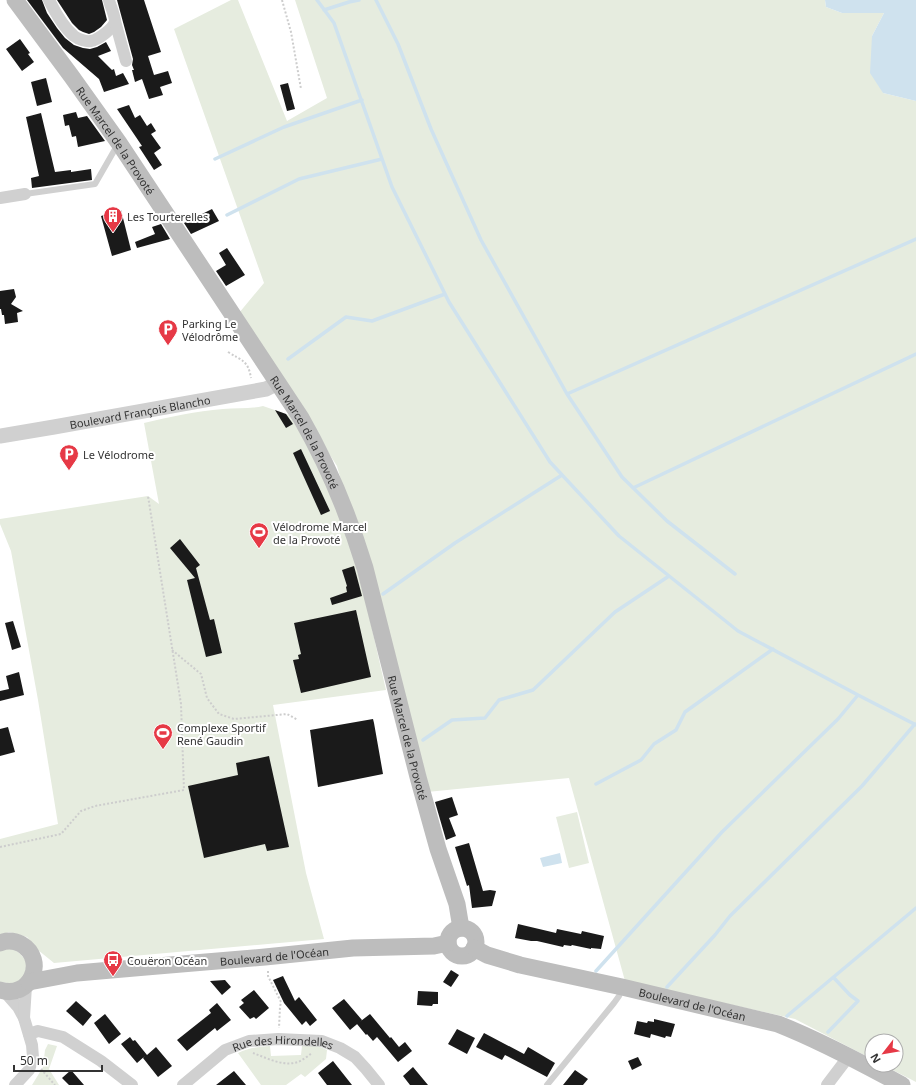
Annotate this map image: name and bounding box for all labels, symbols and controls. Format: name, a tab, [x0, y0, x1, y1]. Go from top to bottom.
street label: Rue Marcel de la Provoté	[74, 83, 158, 197]
building icon: Les Tourterelles	[102, 205, 124, 233]
place label: Les Tourterelles	[127, 209, 208, 224]
place label: Parking Le Vélodrôme	[182, 316, 238, 344]
parking icon: Parking Le Vélodrôme	[157, 318, 179, 346]
street label: Rue Marcel de la Provoté	[267, 372, 343, 491]
street label: Boulevard François Blancho	[68, 392, 212, 432]
parking icon: Le Vélodrome	[58, 443, 80, 471]
place label: Le Vélodrome	[83, 447, 154, 462]
place label: Vélodrome Marcel de la Provoté	[273, 519, 367, 547]
sports icon: Vélodrome Marcel de la Provoté	[248, 521, 270, 549]
street label: Rue Marcel de la Provoté	[385, 674, 431, 802]
place label: Complexe Sportif René Gaudin	[177, 720, 267, 748]
sports icon: Complexe Sportif René Gaudin	[152, 722, 174, 750]
street label: Boulevard de l'Océan	[219, 943, 330, 968]
bus stop icon: Couëron Océan	[102, 949, 124, 977]
place label: Couëron Océan	[127, 953, 207, 968]
street label: Boulevard de l'Océan	[637, 984, 747, 1024]
street label: Rue des Hirondelles	[230, 1031, 336, 1054]
north arrow	[864, 1033, 904, 1073]
scale bar	[14, 1047, 102, 1073]
text: N	[866, 1051, 884, 1066]
text: 50 m	[20, 1052, 48, 1069]

